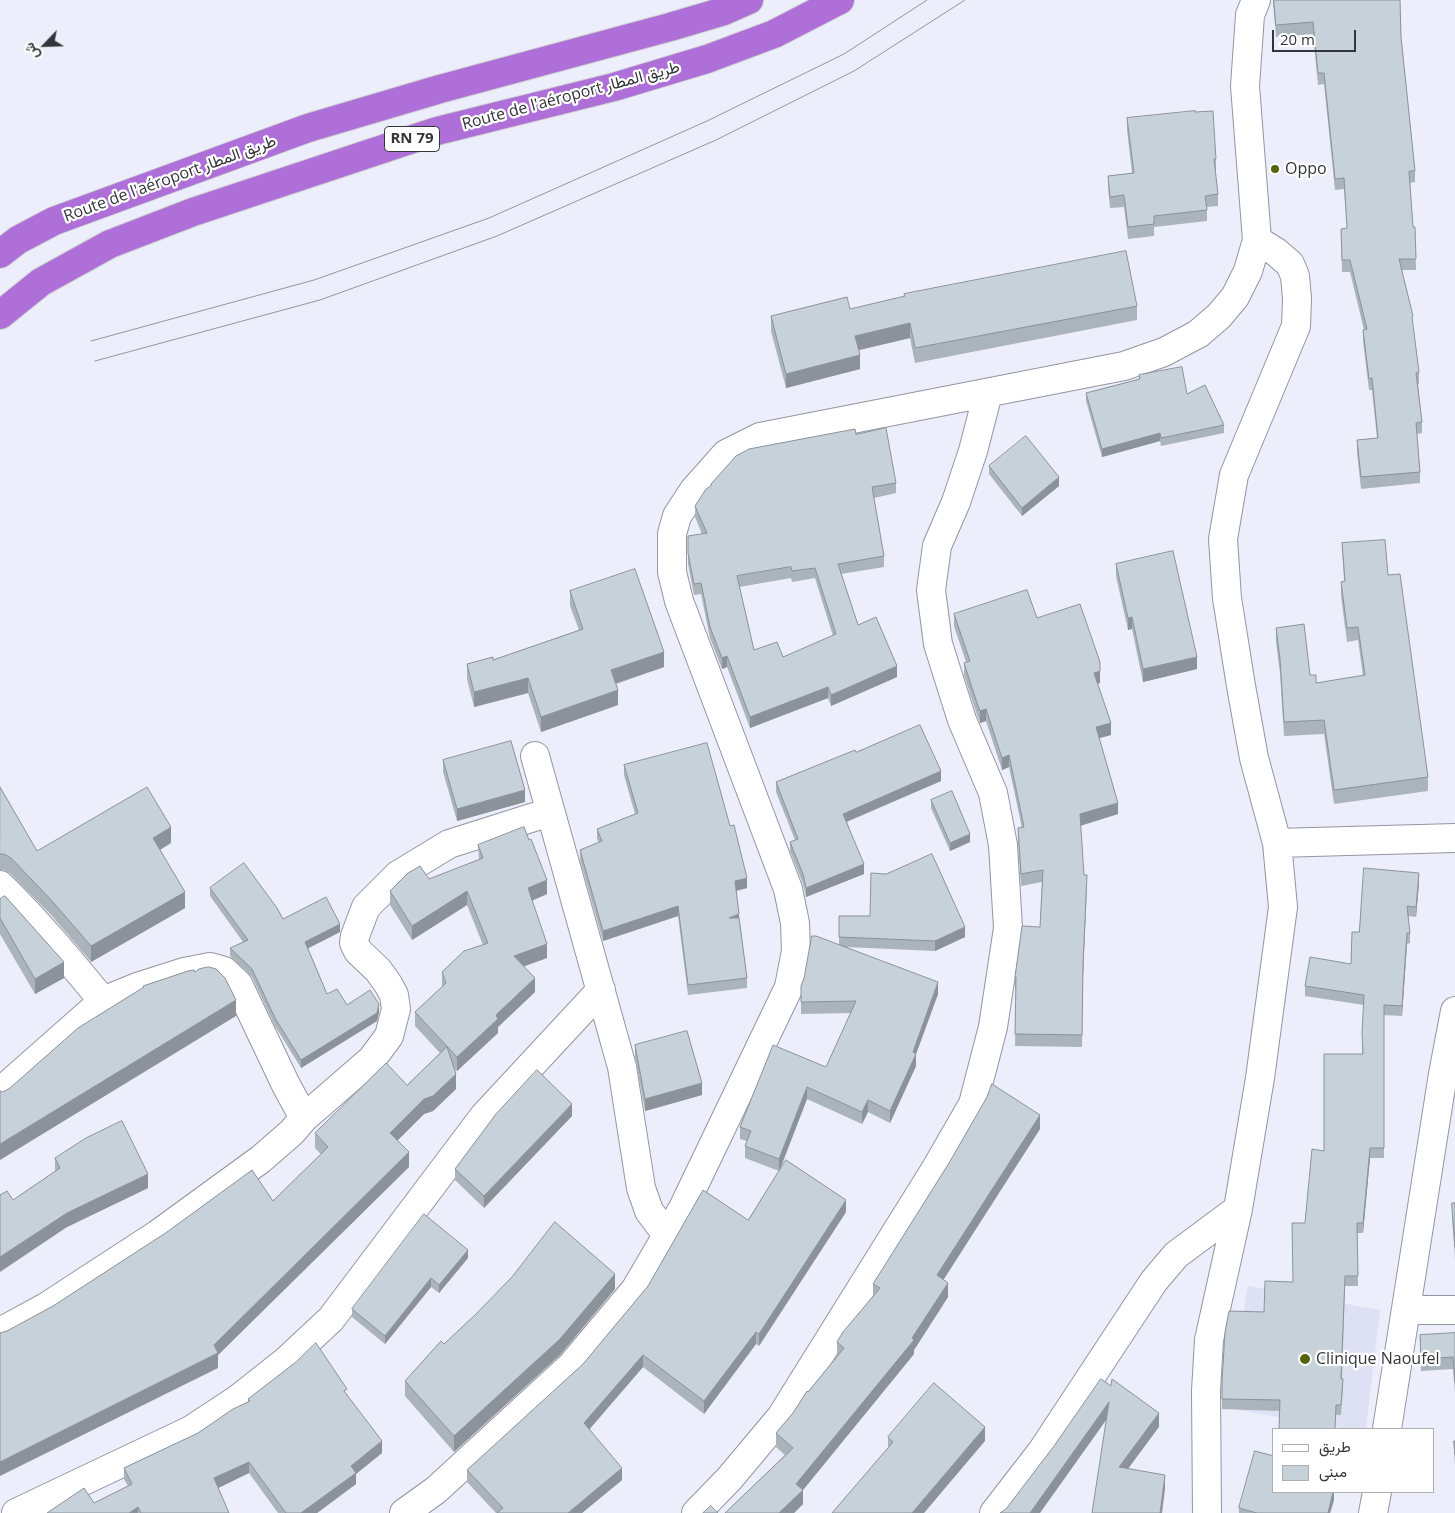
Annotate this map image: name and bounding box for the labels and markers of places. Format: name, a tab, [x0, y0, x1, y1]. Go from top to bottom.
place label: Oppo	[1285, 159, 1327, 179]
marker: Oppo	[1269, 163, 1281, 175]
place label: Clinique Naoufel	[1316, 1349, 1440, 1369]
marker: Clinique Naoufel	[1298, 1352, 1312, 1366]

